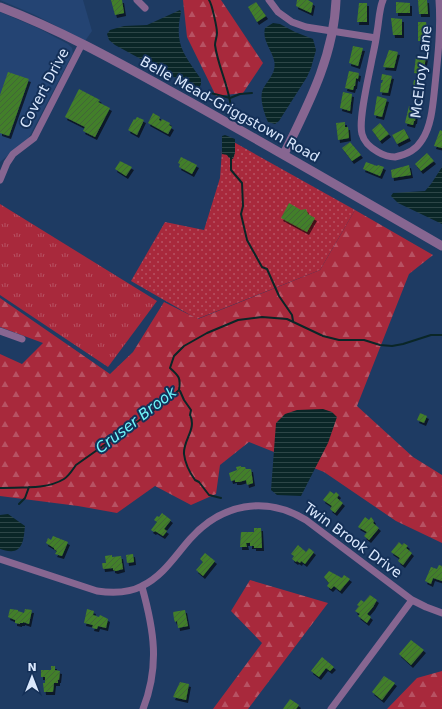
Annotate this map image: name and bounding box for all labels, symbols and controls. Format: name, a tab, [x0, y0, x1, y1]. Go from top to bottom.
street label: McElroy Lane	[407, 25, 435, 119]
street label: Covert Drive	[16, 45, 72, 131]
street label: Belle Mead-Griggstown Road	[138, 53, 322, 165]
water label: Cruser Brook	[92, 382, 181, 457]
street label: Twin Brook Drive	[300, 499, 405, 581]
north arrow	[12, 657, 52, 697]
text: N	[27, 661, 37, 674]

